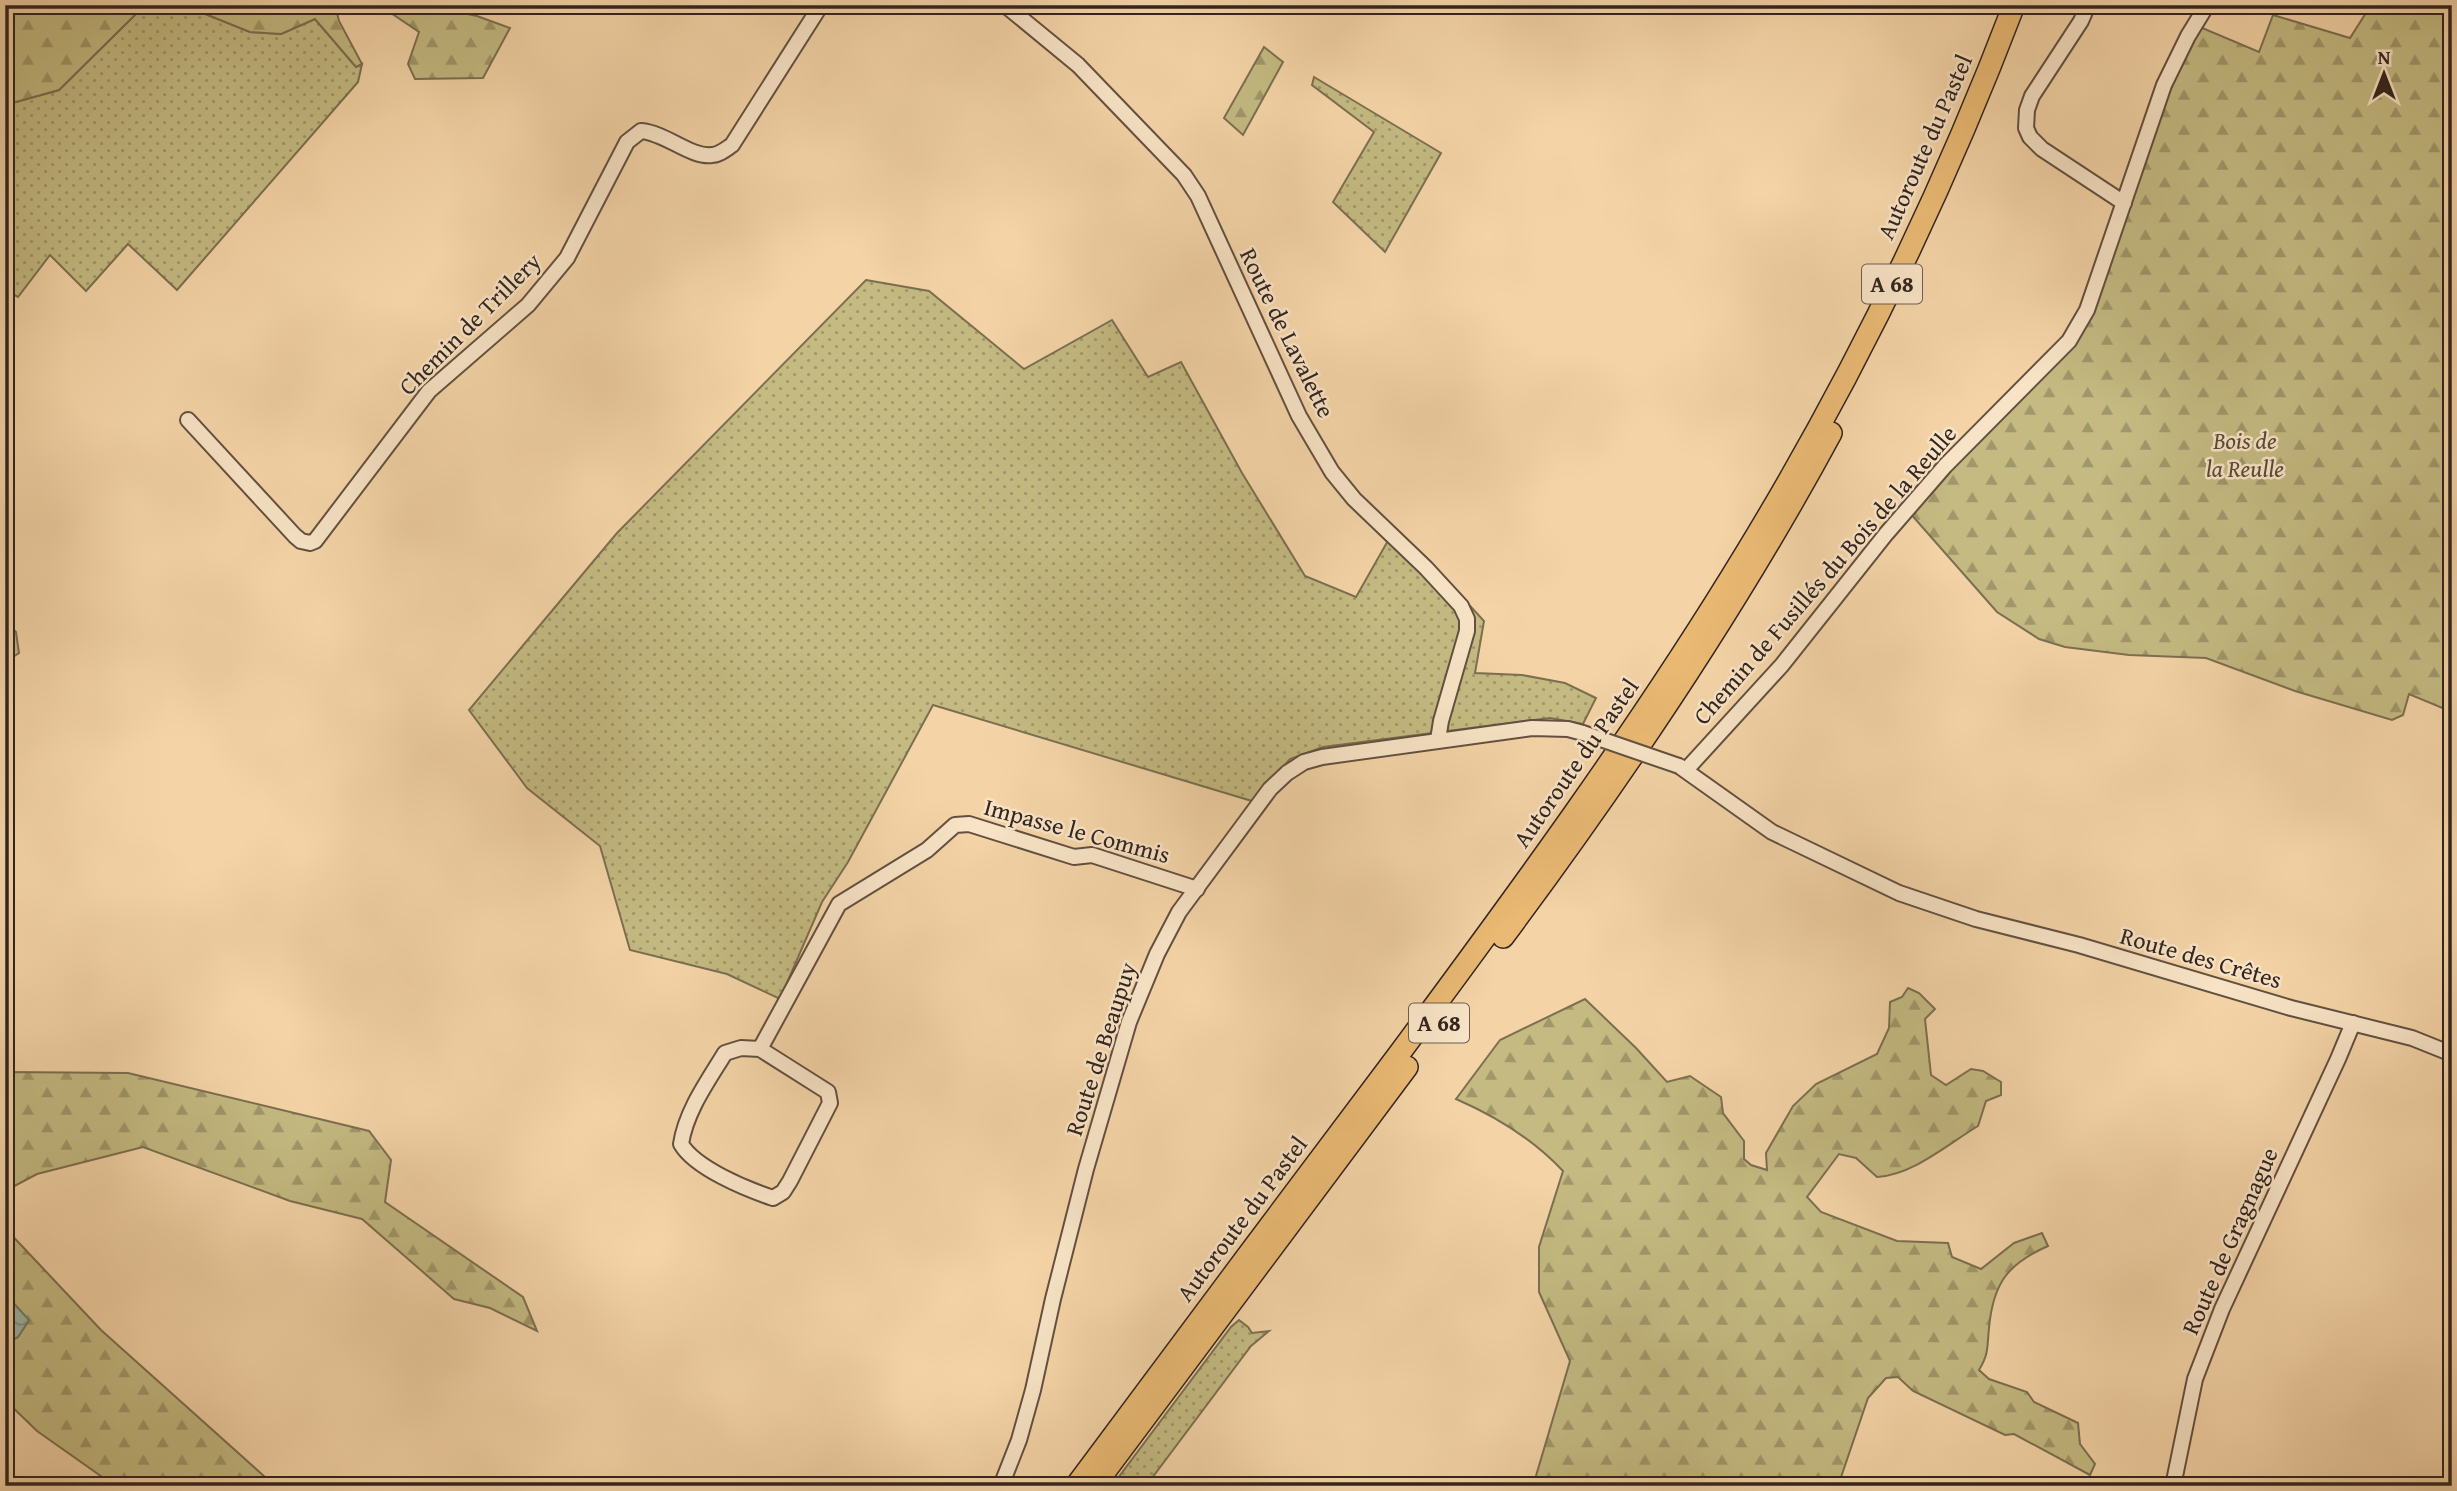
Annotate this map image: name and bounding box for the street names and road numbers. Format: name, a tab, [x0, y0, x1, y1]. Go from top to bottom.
street label: Autoroute du Pastel	[1868, 48, 1981, 245]
street label: Route de Lavalette	[1231, 242, 1344, 424]
street label: Chemin de Trillery	[390, 244, 549, 403]
road number: A 68	[1862, 264, 1922, 304]
street label: Chemin de Fusillés du Bois de la Reulle	[1685, 417, 1965, 732]
street label: Autoroute du Pastel	[1504, 671, 1647, 854]
street label: Impasse le Commis	[980, 789, 1174, 872]
street label: Route des Crêtes	[2116, 918, 2286, 997]
street label: Route de Beaupuy	[1056, 958, 1145, 1140]
road number: A 68	[1409, 1004, 1469, 1042]
street label: Autoroute du Pastel	[1168, 1128, 1316, 1309]
street label: Route de Gragnague	[2173, 1142, 2287, 1340]

